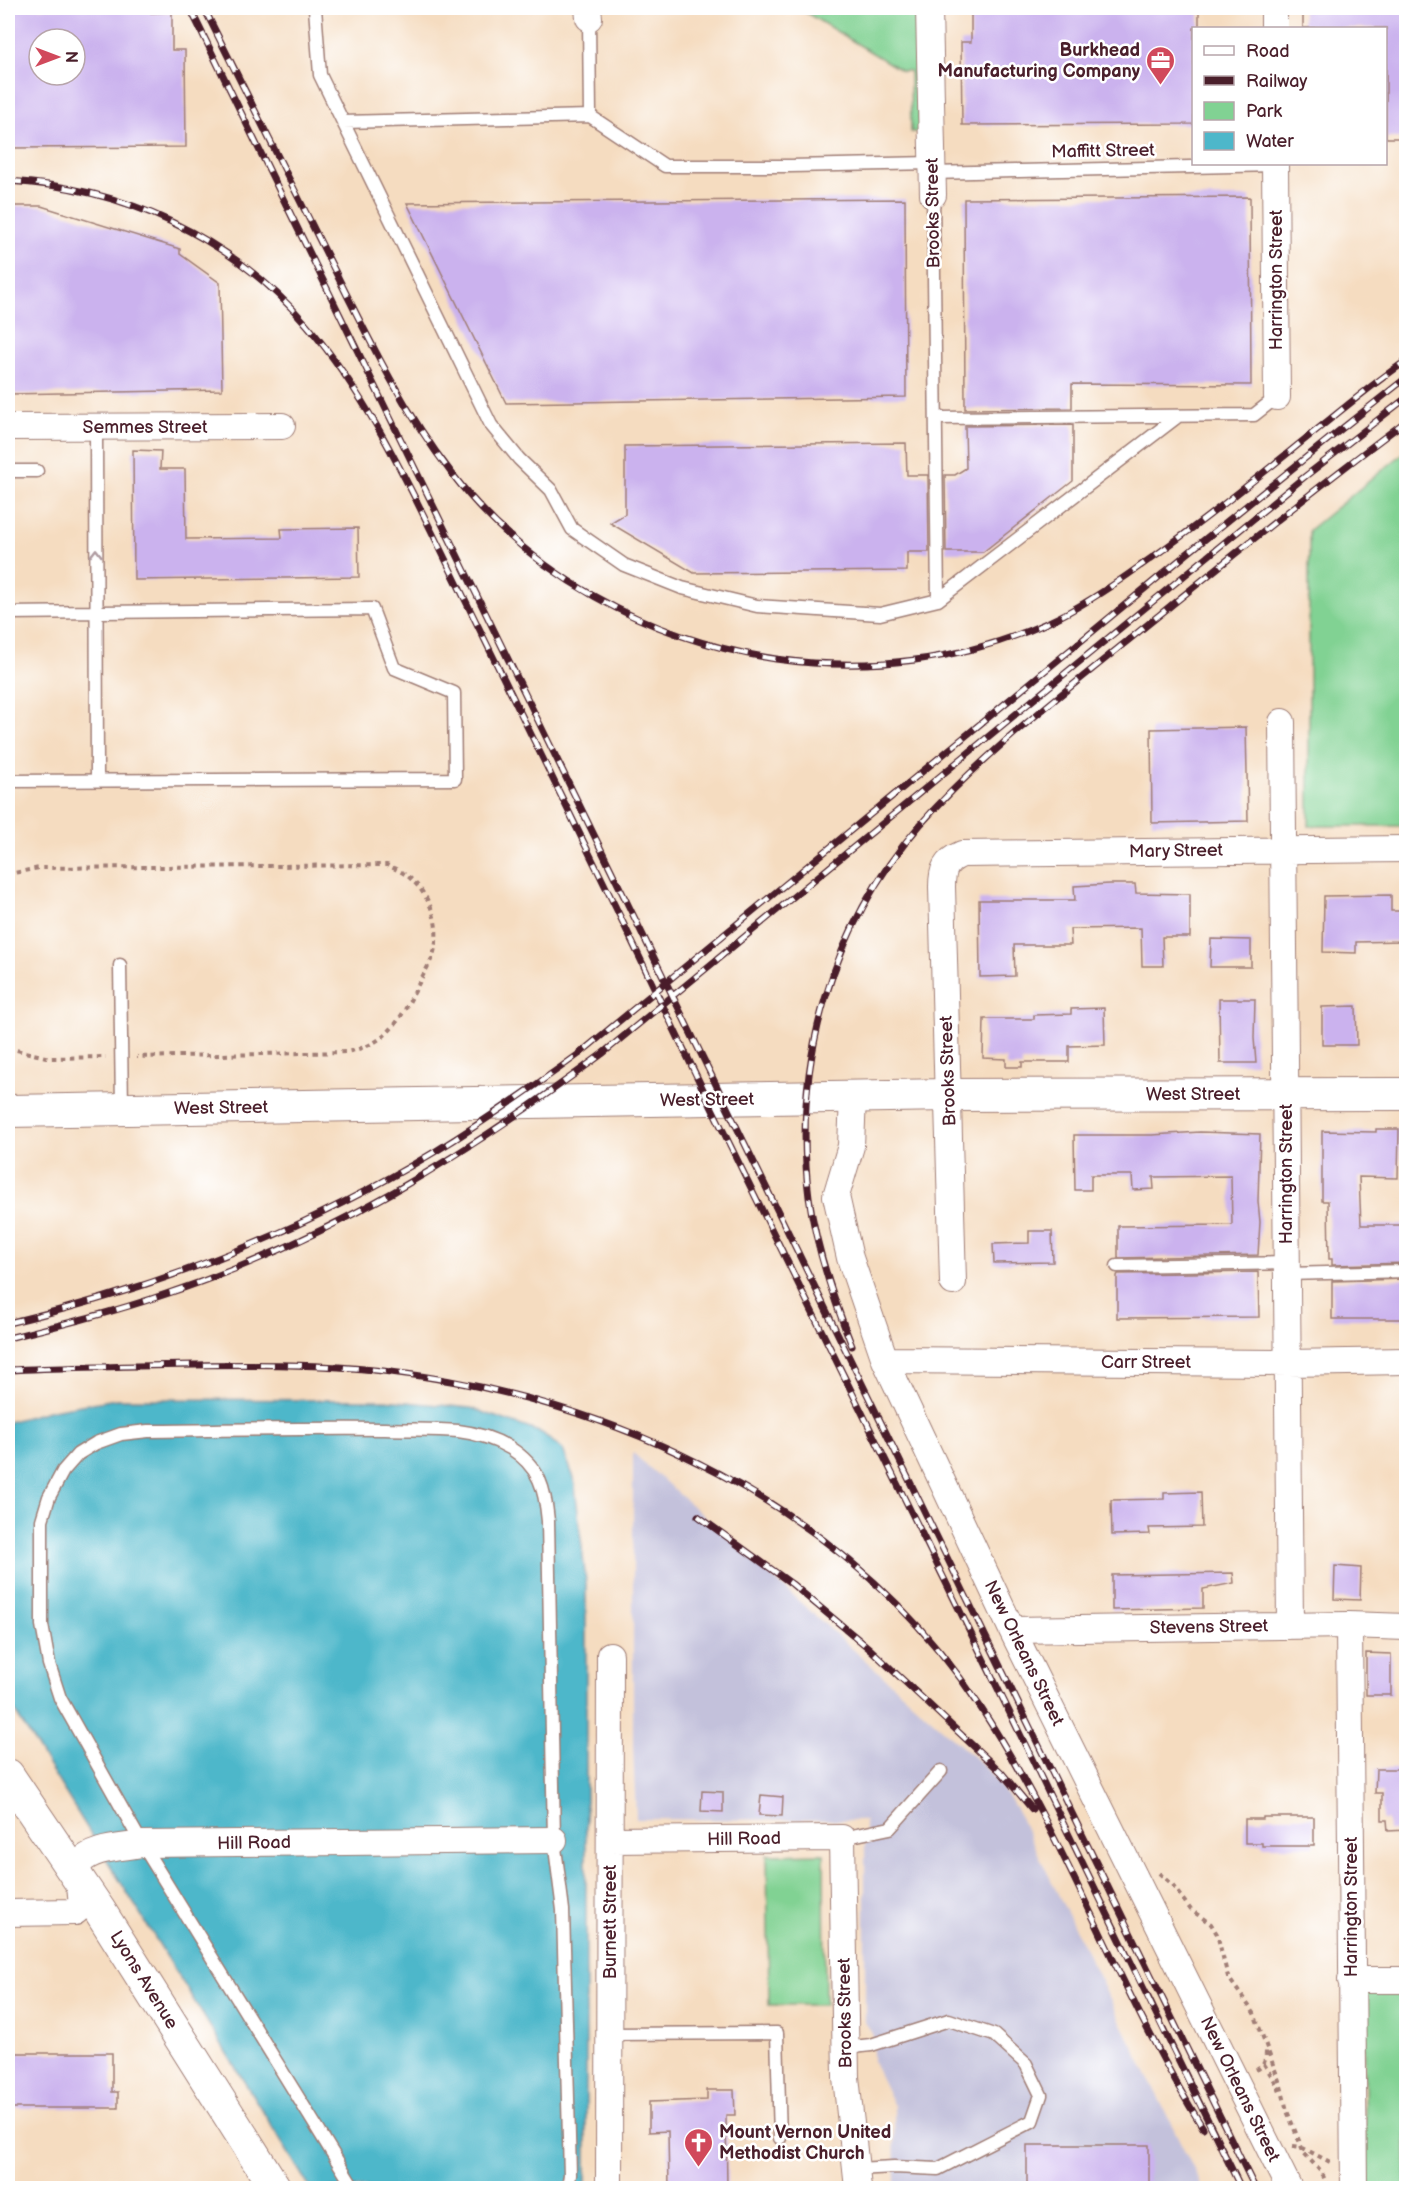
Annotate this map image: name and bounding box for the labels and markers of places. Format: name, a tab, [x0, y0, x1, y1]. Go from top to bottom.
place label: Burkhead Manufacturing Company	[938, 40, 1141, 82]
office icon: Burkhead Manufacturing Company	[1145, 44, 1177, 86]
place label: Mount Vernon United Methodist Church	[719, 2122, 891, 2164]
church icon: Mount Vernon United Methodist Church	[682, 2126, 714, 2168]

